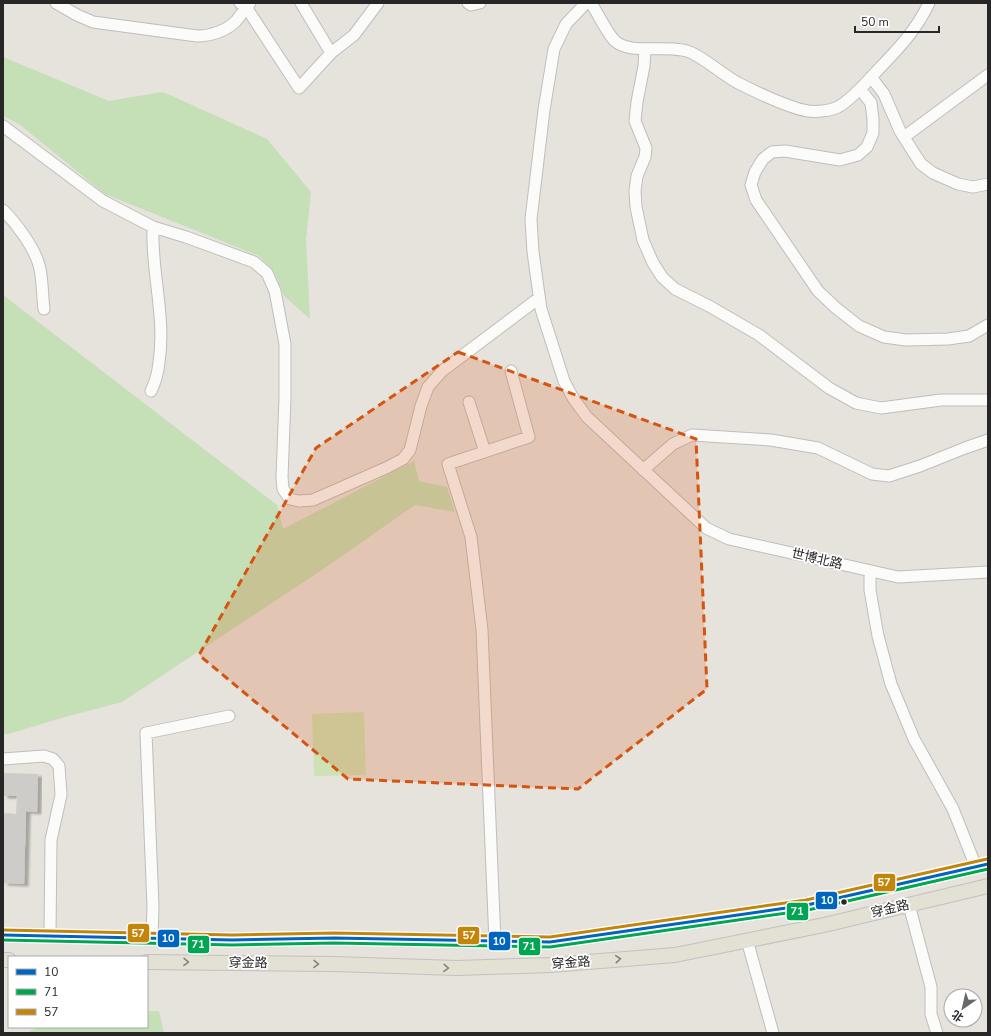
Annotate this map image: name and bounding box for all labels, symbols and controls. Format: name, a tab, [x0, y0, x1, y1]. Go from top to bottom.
scale bar	[855, 8, 939, 34]
text: 50 m	[861, 14, 889, 30]
street label: 世博北路	[790, 544, 844, 574]
line badge: 57	[873, 873, 896, 892]
text: 57	[877, 875, 891, 890]
line badge: 10	[815, 891, 838, 910]
text: 10	[820, 893, 834, 908]
street label: 穿金路	[869, 896, 911, 922]
unlabelled marker	[839, 897, 849, 907]
line badge: 71	[786, 902, 809, 921]
text: 71	[790, 904, 804, 919]
line badge: 57	[127, 923, 150, 943]
text: 57	[131, 926, 145, 941]
line badge: 57	[457, 926, 480, 945]
text: 57	[462, 928, 476, 943]
line badge: 10	[157, 929, 180, 948]
text: 10	[161, 931, 175, 946]
line badge: 10	[488, 931, 511, 951]
text: 10	[492, 934, 506, 949]
line badge: 71	[187, 935, 210, 954]
text: 71	[191, 937, 205, 952]
line badge: 71	[518, 937, 541, 956]
text: 71	[522, 939, 536, 954]
street label: 穿金路	[551, 953, 591, 973]
street label: 穿金路	[228, 954, 268, 972]
one-way arrow	[615, 955, 621, 964]
legend	[8, 956, 148, 1028]
one-way arrow	[183, 958, 189, 967]
one-way arrow	[313, 960, 319, 968]
text: 10	[44, 964, 58, 980]
one-way arrow	[443, 964, 449, 972]
text: 71	[44, 984, 58, 1000]
north arrow	[943, 988, 983, 1028]
text: 57	[44, 1004, 58, 1020]
text: 北	[949, 1007, 966, 1025]

